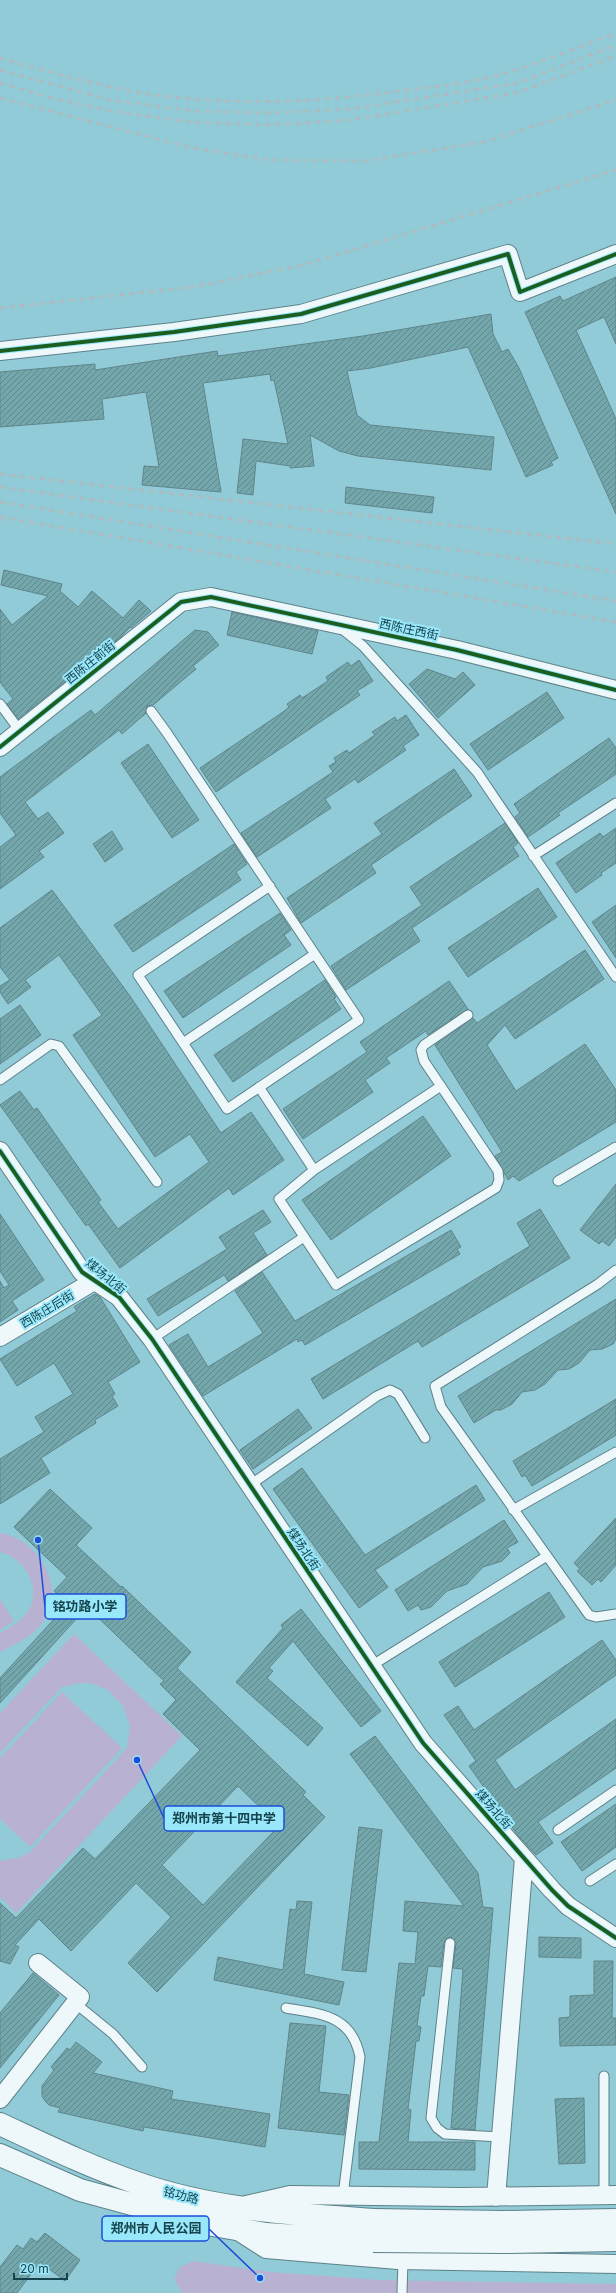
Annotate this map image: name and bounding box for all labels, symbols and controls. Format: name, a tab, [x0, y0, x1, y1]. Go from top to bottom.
street label: 西陈庄西街	[378, 615, 440, 643]
street label: 西陈庄前街	[62, 637, 118, 687]
street label: 煤场北街	[83, 1255, 129, 1297]
street label: 西陈庄后街	[17, 1287, 77, 1331]
street label: 煤场北街	[284, 1525, 324, 1573]
callout: 铭功路小学	[45, 1594, 126, 1619]
text: 铭功路小学	[52, 1598, 118, 1614]
street label: 煤场北街	[473, 1786, 515, 1832]
callout: 郑州市第十四中学	[164, 1806, 284, 1831]
text: 郑州市第十四中学	[172, 1810, 276, 1826]
street label: 铭功路	[162, 2183, 200, 2207]
callout: 郑州市人民公园	[102, 2216, 209, 2241]
text: 郑州市人民公园	[110, 2220, 202, 2236]
scale bar	[14, 2255, 67, 2281]
text: 20 m	[20, 2261, 49, 2276]

